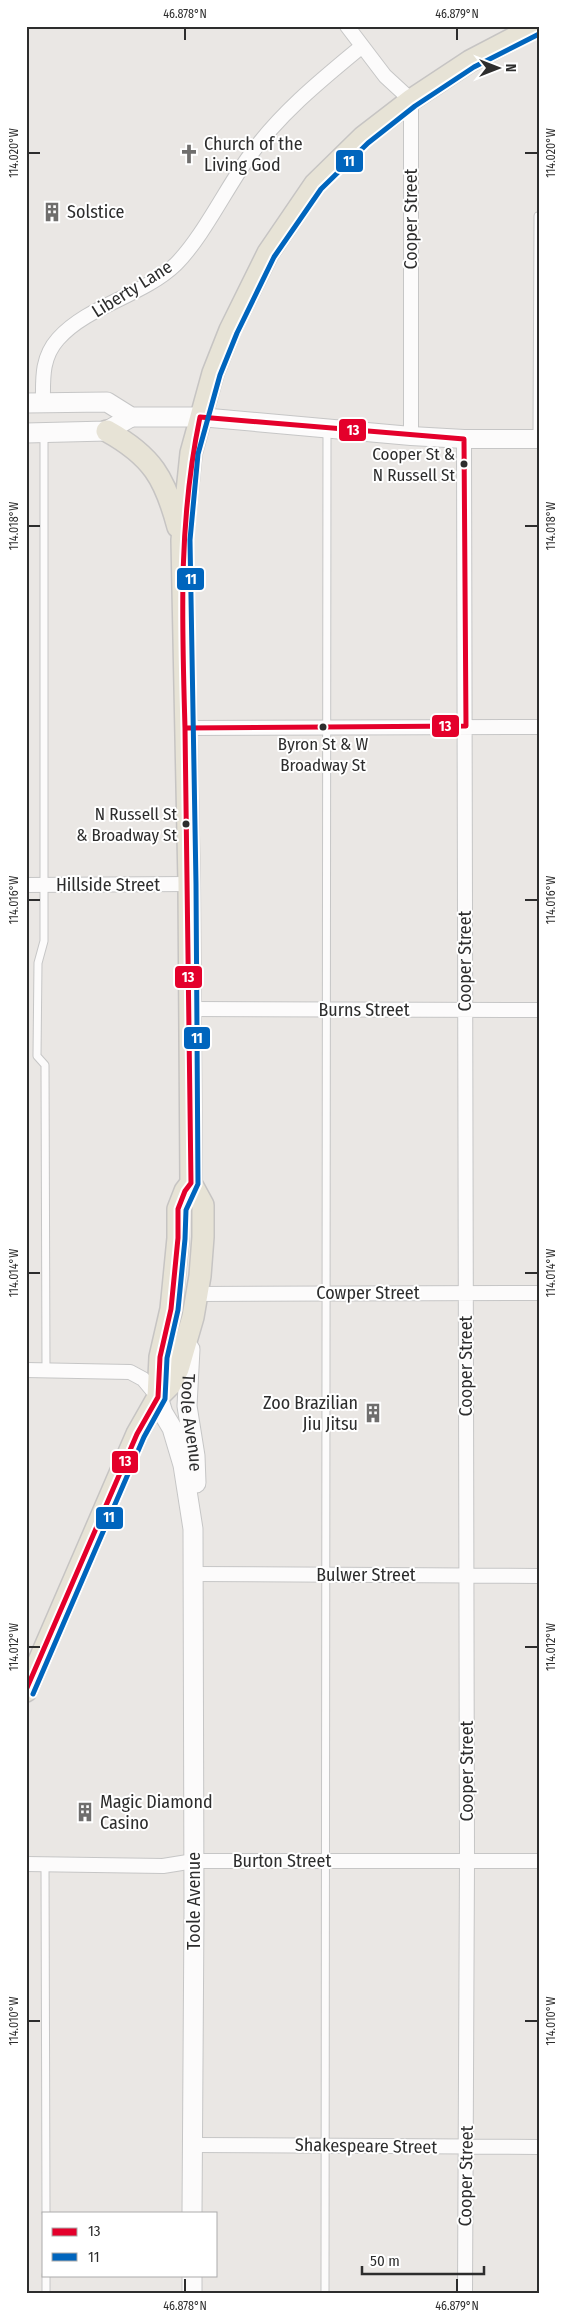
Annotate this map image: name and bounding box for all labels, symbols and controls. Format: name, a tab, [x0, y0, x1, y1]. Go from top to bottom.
text: 46.878°N	[163, 7, 207, 21]
text: 46.879°N	[435, 7, 479, 21]
north arrow	[472, 42, 522, 92]
text: N	[502, 64, 519, 72]
text: 114.020°W	[7, 128, 21, 178]
text: 114.020°W	[544, 128, 558, 178]
place label: Church of the Living God	[204, 133, 303, 176]
church icon: Church of the Living God	[178, 143, 200, 165]
line badge: 11	[335, 149, 364, 173]
text: 11	[343, 153, 355, 170]
street label: Cooper Street	[400, 168, 422, 269]
building icon: Solstice	[41, 201, 63, 223]
place label: Solstice	[67, 201, 125, 223]
street label: Liberty Lane	[88, 256, 176, 322]
line badge: 13	[338, 418, 367, 442]
text: 13	[347, 422, 360, 439]
place label: Cooper St & N Russell St	[372, 444, 455, 486]
marker: Cooper St & N Russell St	[459, 459, 469, 469]
text: 114.018°W	[7, 502, 21, 550]
text: 114.018°W	[544, 502, 558, 550]
line badge: 11	[176, 567, 205, 591]
text: 11	[185, 571, 197, 588]
line badge: 13	[431, 714, 460, 738]
text: 13	[439, 718, 452, 735]
marker: Byron St & W Broadway St	[318, 722, 328, 732]
place label: Byron St & W Broadway St	[278, 734, 368, 776]
place label: N Russell St & Broadway St	[76, 804, 177, 846]
marker: N Russell St & Broadway St	[181, 819, 191, 829]
street label: Hillside Street	[56, 874, 160, 896]
text: 114.016°W	[7, 876, 21, 924]
text: 114.016°W	[544, 876, 558, 924]
street label: Cooper Street	[454, 910, 476, 1011]
line badge: 13	[174, 965, 203, 989]
text: 13	[182, 969, 195, 986]
street label: Burns Street	[318, 999, 410, 1021]
line badge: 11	[183, 1026, 211, 1050]
text: 11	[191, 1030, 203, 1047]
text: 114.014°W	[7, 1249, 21, 1297]
text: 114.014°W	[544, 1249, 558, 1297]
street label: Cowper Street	[316, 1282, 420, 1304]
street label: Cooper Street	[455, 1315, 477, 1416]
street label: Toole Avenue	[176, 1373, 207, 1472]
place label: Zoo Brazilian Jiu Jitsu	[263, 1392, 358, 1435]
building icon: Zoo Brazilian Jiu Jitsu	[362, 1402, 384, 1424]
line badge: 13	[111, 1450, 139, 1474]
text: 13	[119, 1453, 132, 1470]
line badge: 11	[95, 1506, 124, 1530]
text: 11	[103, 1509, 115, 1526]
street label: Bulwer Street	[316, 1564, 416, 1586]
text: 114.012°W	[7, 1623, 21, 1671]
text: 114.012°W	[544, 1623, 558, 1671]
street label: Cooper Street	[456, 1720, 478, 1821]
place label: Magic Diamond Casino	[100, 1791, 213, 1834]
building icon: Magic Diamond Casino	[74, 1801, 96, 1823]
street label: Burton Street	[233, 1850, 331, 1872]
street label: Toole Avenue	[183, 1852, 205, 1950]
text: 114.010°W	[7, 1997, 21, 2045]
text: 114.010°W	[544, 1997, 558, 2045]
street label: Cooper Street	[454, 2125, 478, 2227]
street label: Shakespeare Street	[295, 2134, 437, 2158]
legend	[42, 2212, 218, 2276]
text: 13	[88, 2222, 101, 2240]
scale bar	[362, 2244, 485, 2276]
text: 11	[88, 2248, 100, 2266]
text: 50 m	[370, 2252, 400, 2270]
text: 46.878°N	[163, 2299, 207, 2313]
text: 46.879°N	[435, 2299, 479, 2313]

